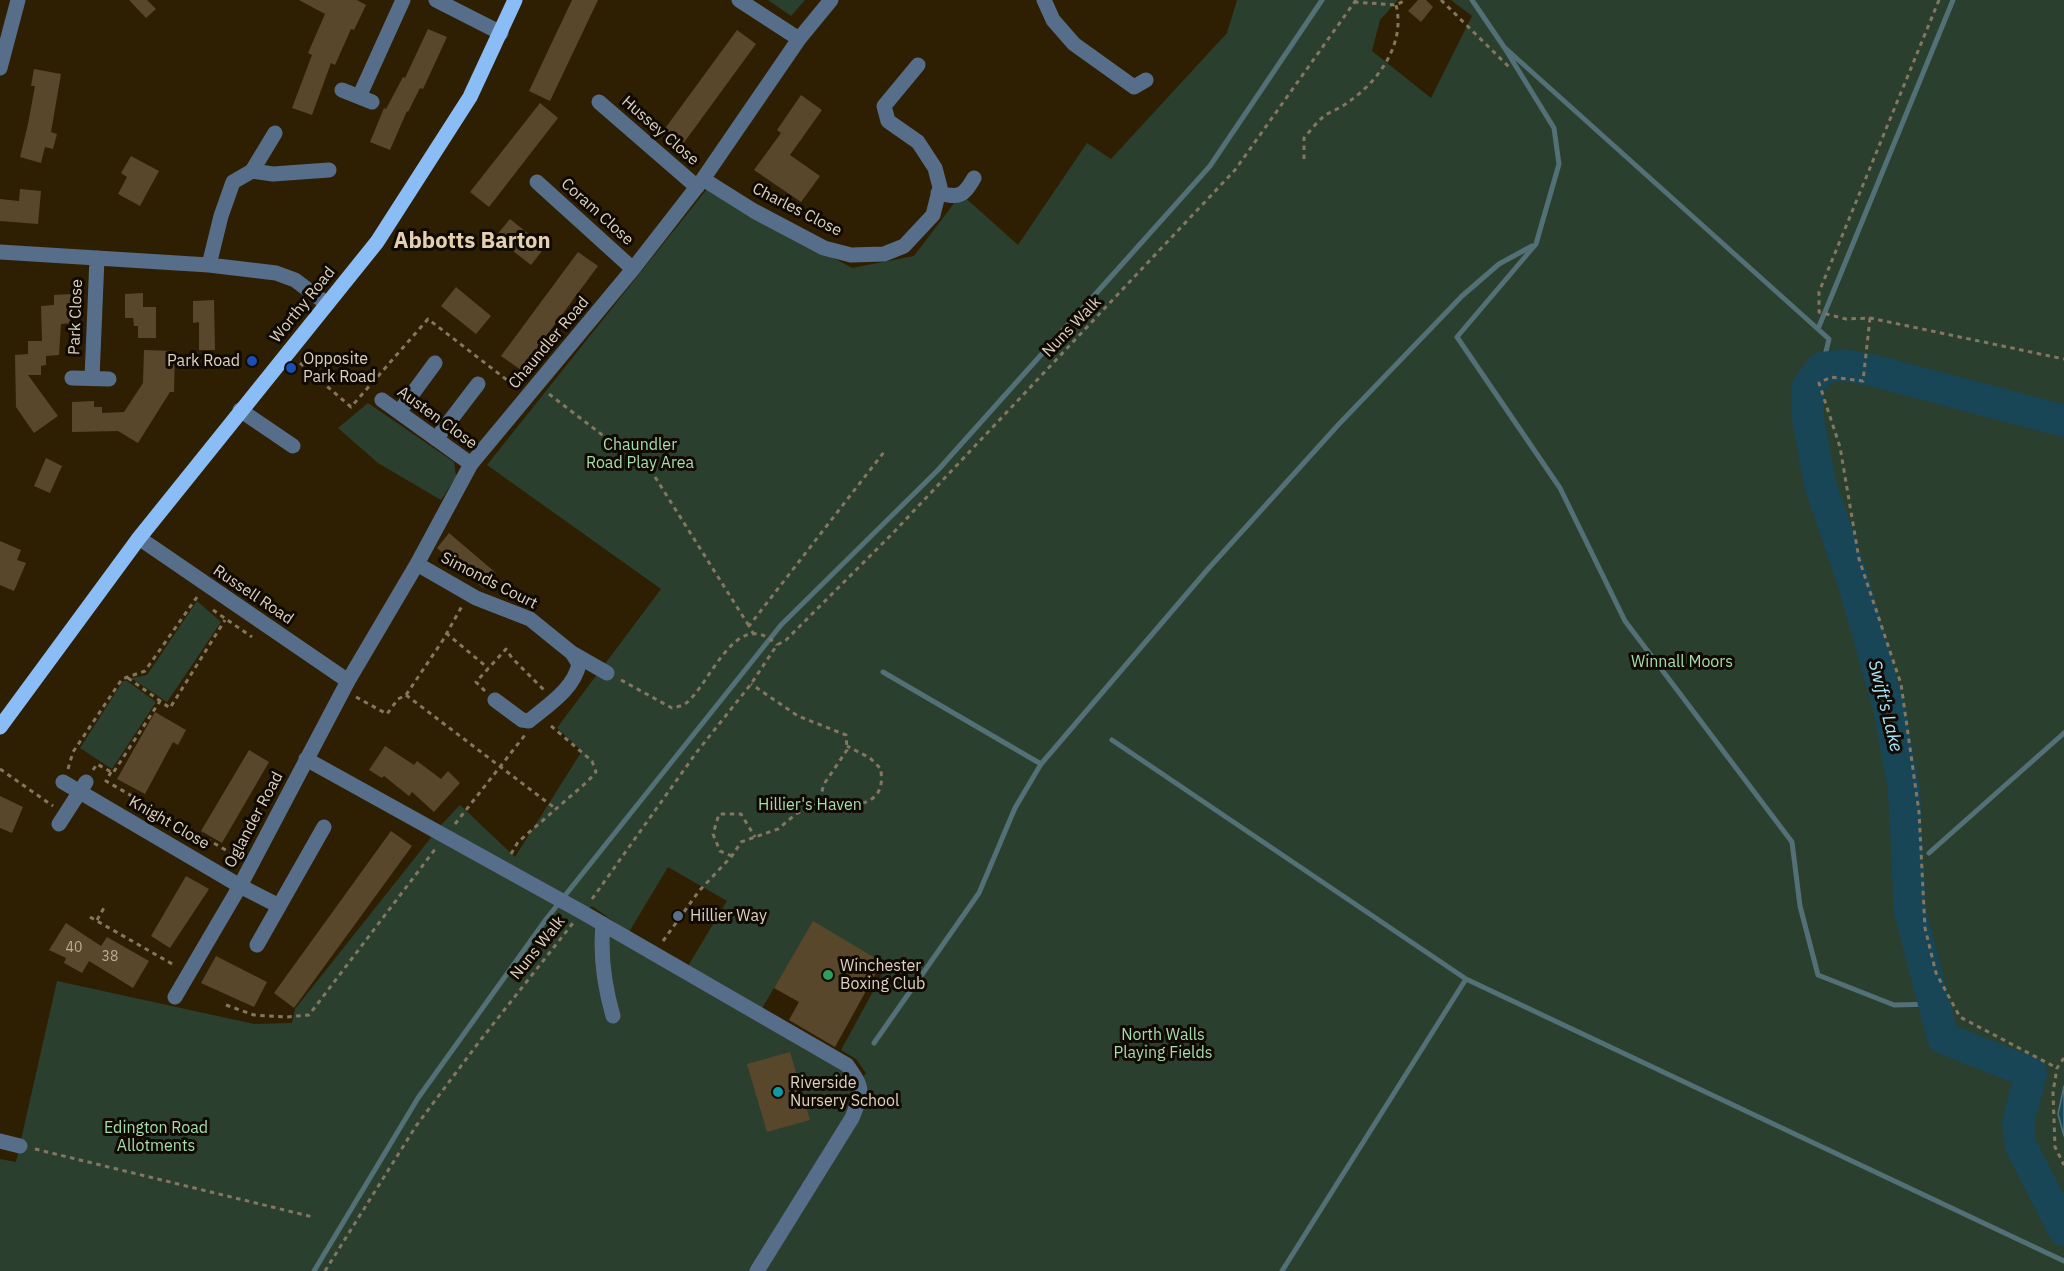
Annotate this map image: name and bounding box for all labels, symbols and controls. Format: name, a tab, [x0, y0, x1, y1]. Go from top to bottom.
street label: Hussey Close	[617, 92, 703, 170]
street label: Coram Close	[557, 174, 637, 250]
street label: Charles Close	[749, 179, 845, 241]
district label: Abbotts Barton	[393, 229, 551, 255]
street label: Worthy Road	[267, 263, 339, 347]
street label: Park Close	[65, 279, 87, 355]
street label: Chaundler Road	[505, 293, 593, 393]
street label: Nuns Walk	[1039, 293, 1105, 361]
place label: Opposite Park Road	[303, 349, 376, 387]
place label: Park Road	[167, 351, 240, 371]
marker: Park Road	[245, 354, 259, 368]
marker: Opposite Park Road	[284, 361, 298, 375]
street label: Austen Close	[393, 383, 481, 453]
park label: Chaundler Road Play Area	[586, 435, 694, 473]
street label: Simonds Court	[438, 548, 540, 614]
street label: Russell Road	[209, 561, 297, 629]
park label: Winnall Moors	[1631, 652, 1733, 672]
water label: Swift's Lake	[1863, 658, 1907, 754]
street label: Oglander Road	[221, 769, 287, 871]
street label: Knight Close	[125, 792, 213, 854]
park label: Hillier's Haven	[758, 795, 862, 815]
place label: Hillier Way	[690, 906, 767, 926]
marker: Hillier Way	[671, 909, 685, 923]
street label: Nuns Walk	[506, 912, 570, 984]
house number: 40	[66, 940, 82, 956]
house number: 38	[102, 949, 118, 965]
place label: Winchester Boxing Club	[840, 956, 925, 994]
marker: Winchester Boxing Club	[821, 968, 835, 982]
park label: North Walls Playing Fields	[1114, 1025, 1212, 1063]
place label: Riverside Nursery School	[790, 1073, 899, 1111]
marker: Riverside Nursery School	[771, 1085, 785, 1099]
park label: Edington Road Allotments	[104, 1118, 208, 1156]

